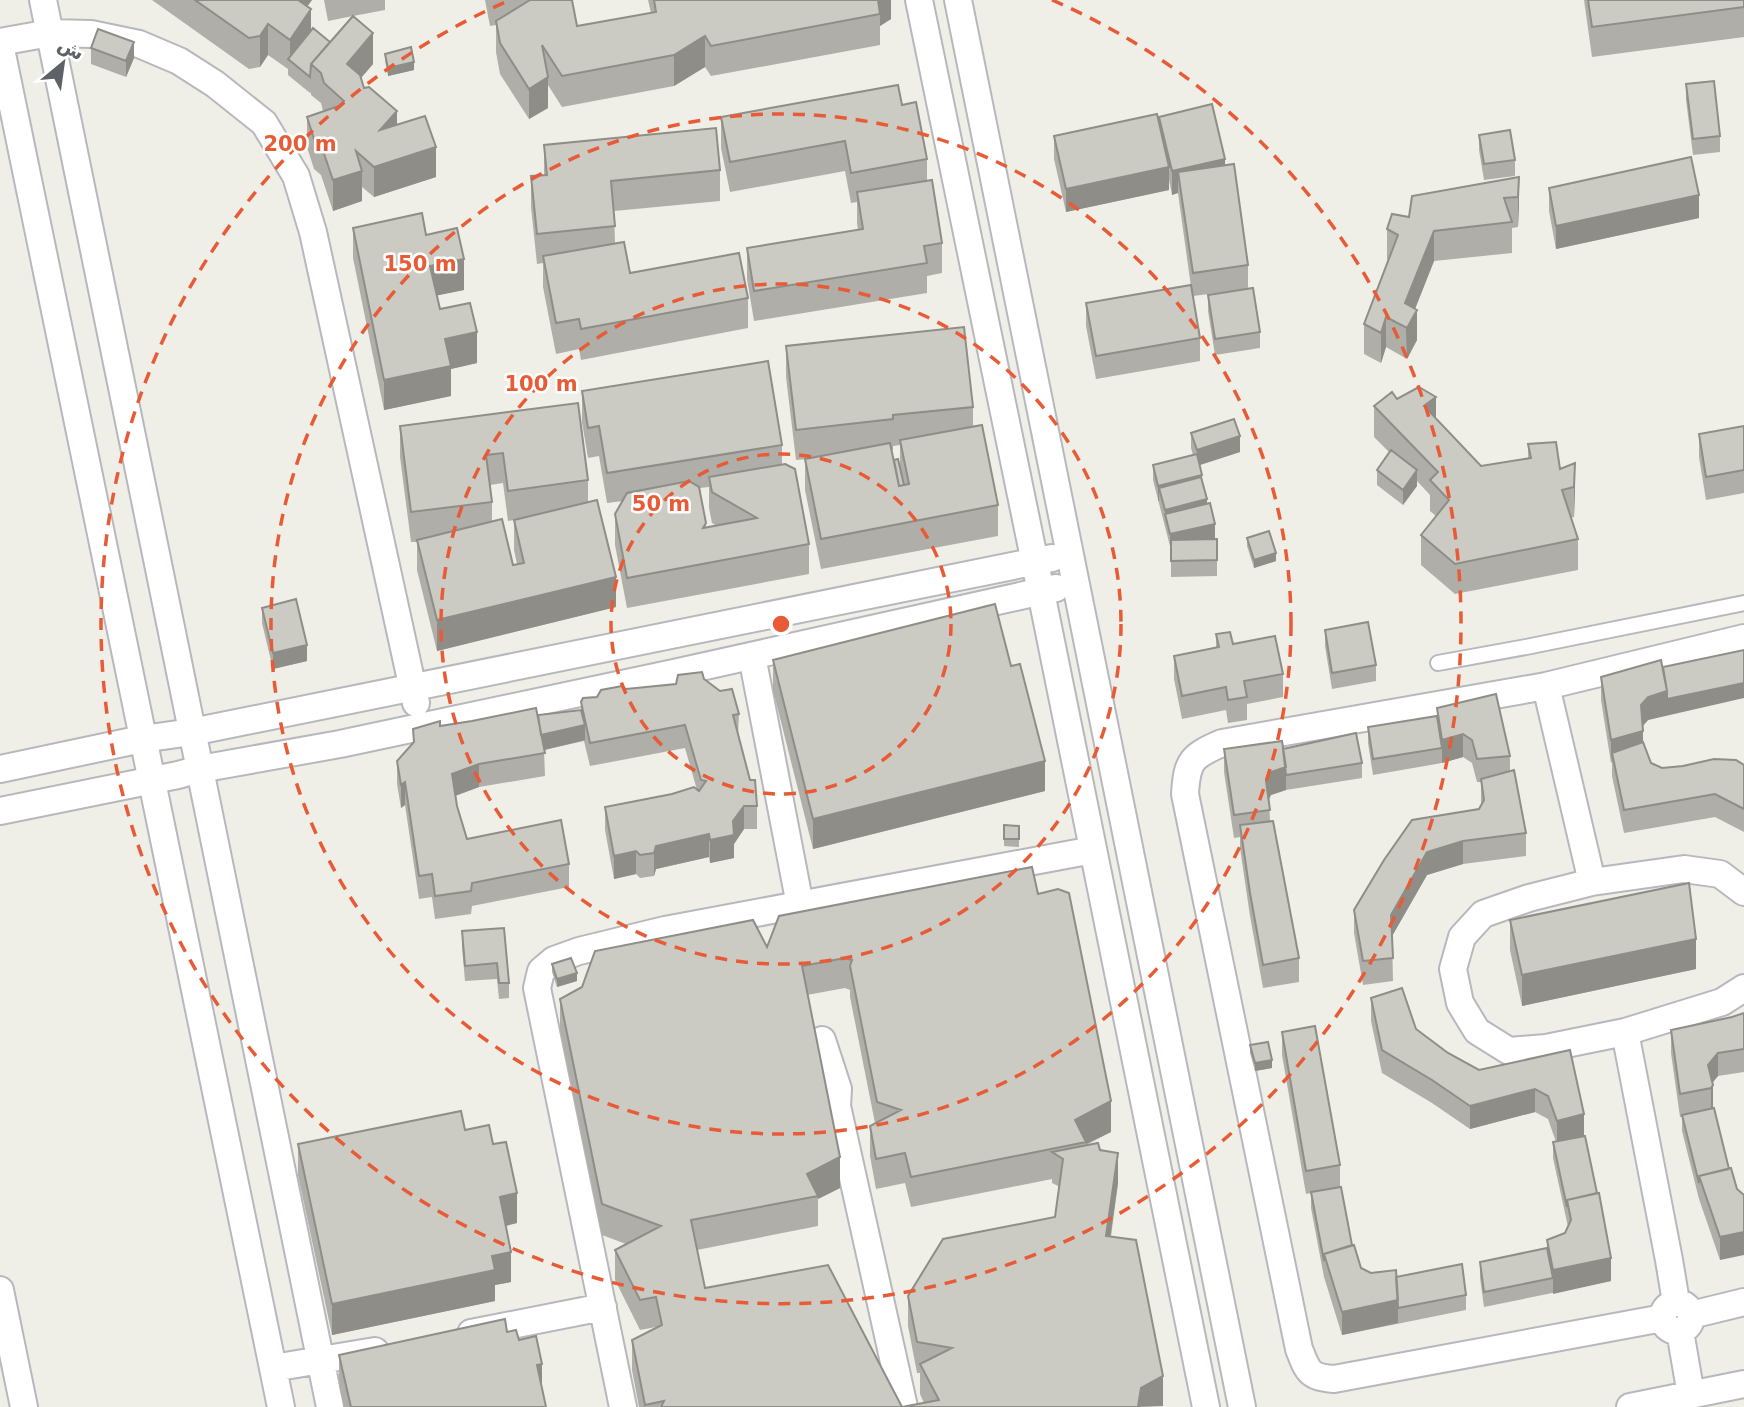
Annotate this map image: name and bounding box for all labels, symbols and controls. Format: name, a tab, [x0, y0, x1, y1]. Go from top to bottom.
north arrow	[28, 28, 98, 98]
text: ش	[54, 32, 88, 65]
text: 200 m	[263, 132, 337, 156]
text: 150 m	[383, 252, 457, 276]
text: 100 m	[504, 372, 578, 396]
text: 50 m	[632, 492, 690, 516]
centre of rings	[769, 612, 793, 636]

